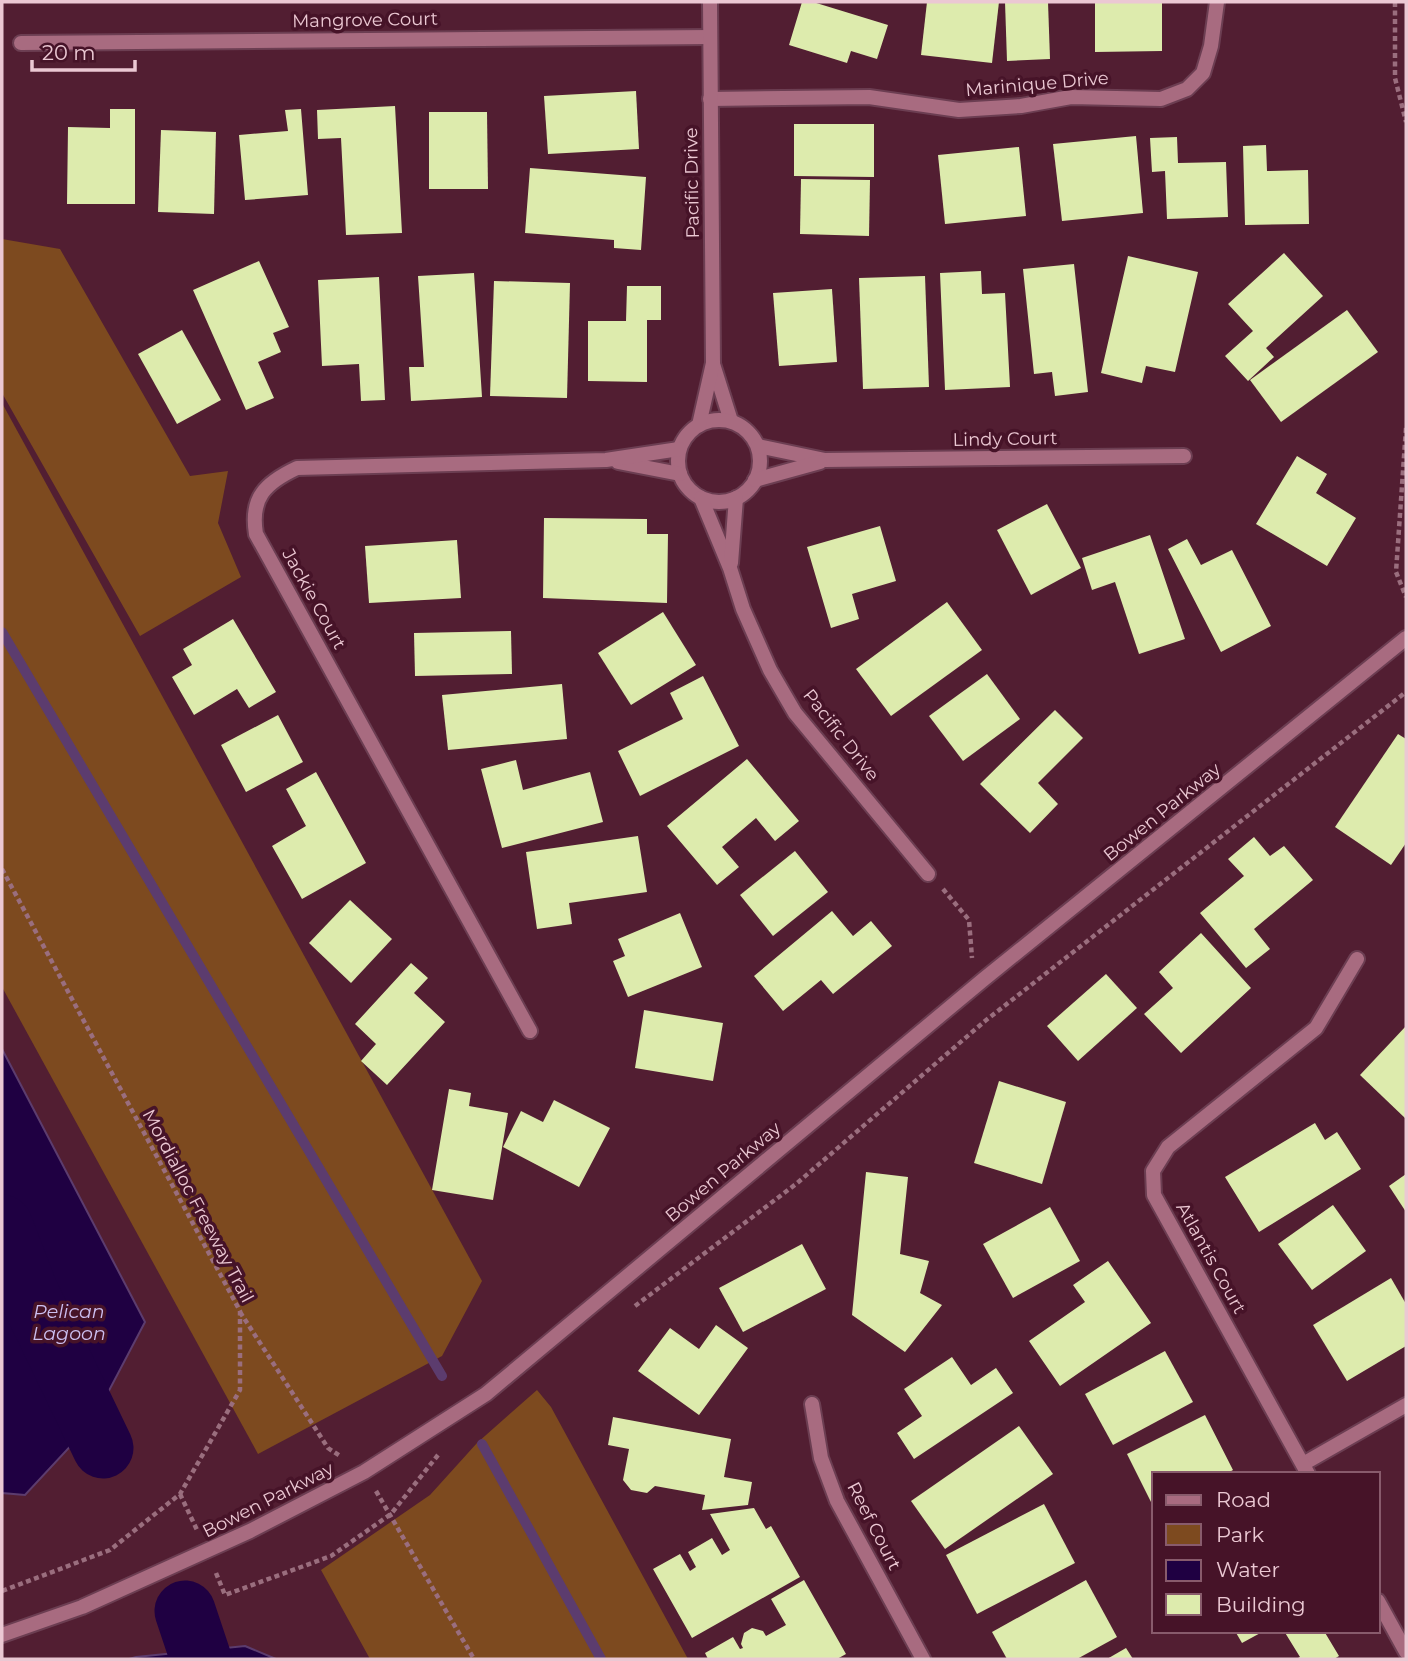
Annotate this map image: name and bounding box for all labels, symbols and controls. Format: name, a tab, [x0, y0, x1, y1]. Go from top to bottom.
street label: Mangrove Court	[292, 8, 438, 32]
scale bar	[32, 28, 135, 72]
text: 20 m	[42, 40, 96, 65]
street label: Marinique Drive	[964, 67, 1110, 101]
street label: Pacific Drive	[680, 127, 704, 239]
street label: Lindy Court	[952, 427, 1058, 451]
street label: Jackie Court	[277, 544, 351, 653]
street label: Pacific Drive	[798, 685, 884, 786]
street label: Bowen Parkway	[1099, 758, 1225, 866]
street label: Mordialloc Freeway Trail	[138, 1106, 258, 1306]
street label: Bowen Parkway	[661, 1117, 785, 1227]
street label: Atlantis Court	[1171, 1198, 1251, 1318]
water label: Pelican Lagoon	[32, 1300, 106, 1345]
street label: Bowen Parkway	[199, 1457, 337, 1542]
legend	[1152, 1472, 1380, 1633]
street label: Reef Court	[842, 1478, 906, 1574]
text: Road	[1216, 1487, 1271, 1512]
text: Park	[1216, 1522, 1264, 1547]
text: Water	[1216, 1557, 1280, 1582]
text: Building	[1216, 1592, 1306, 1617]

